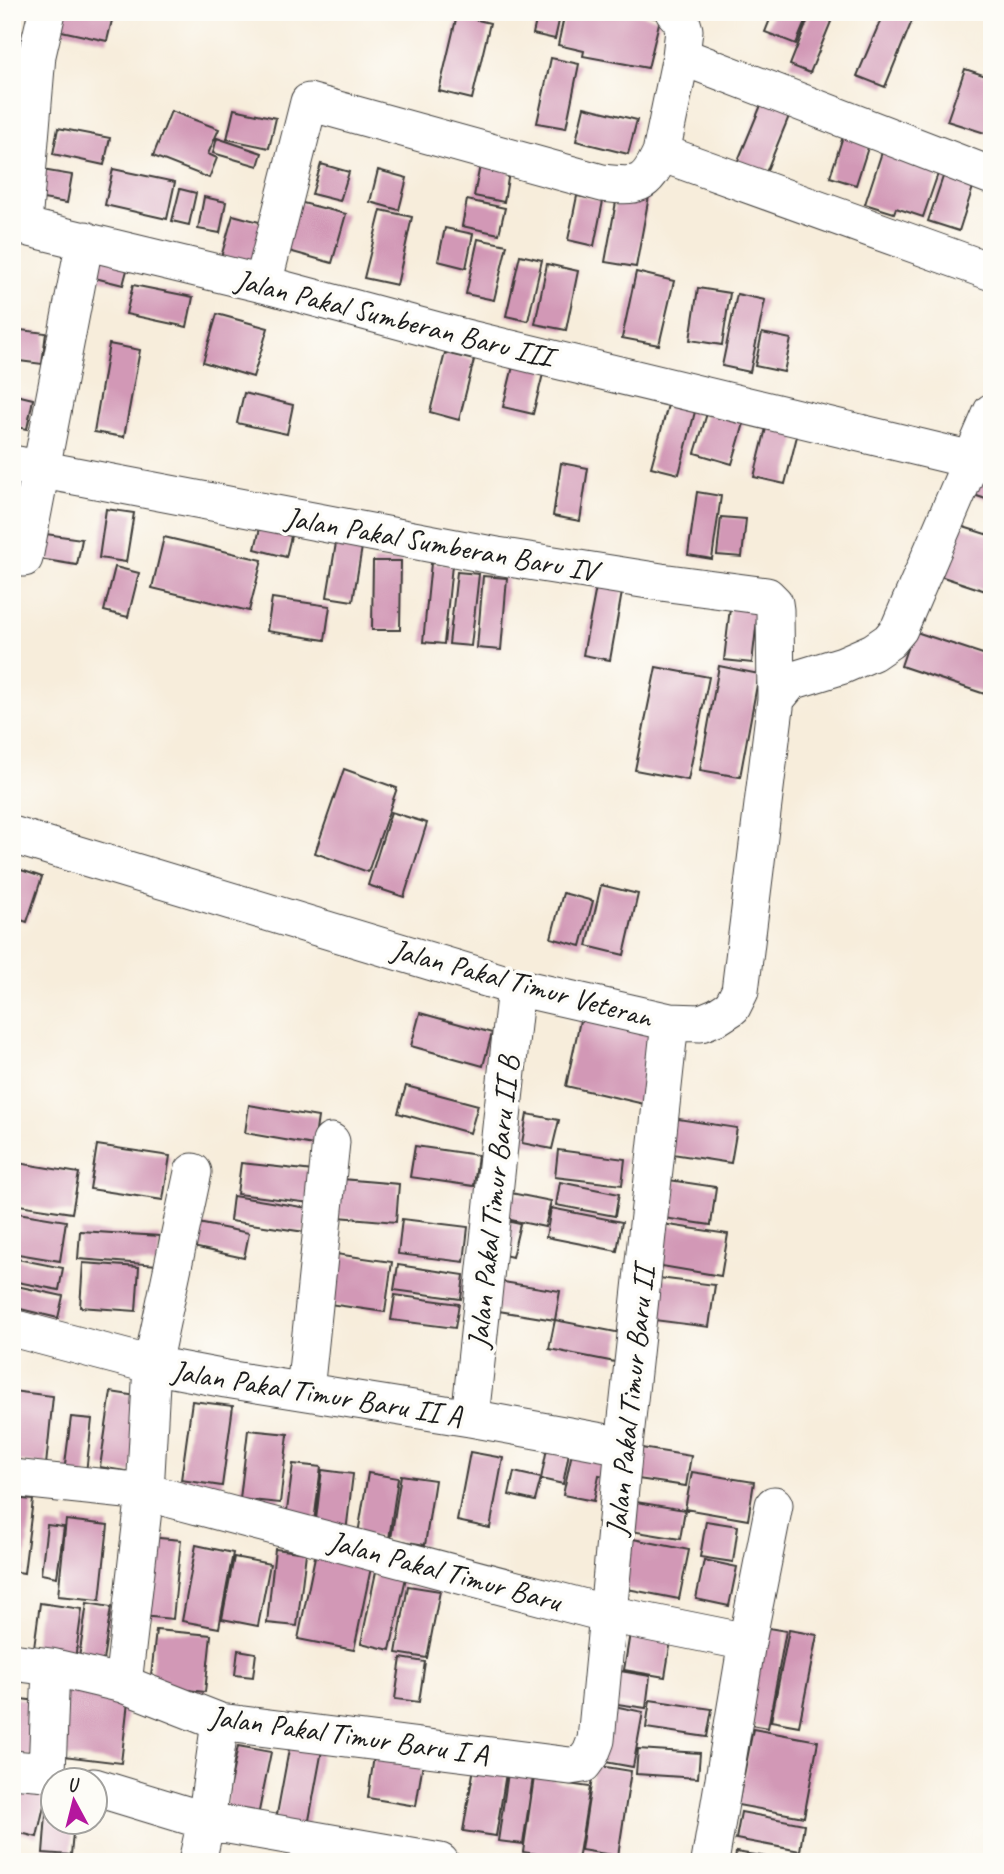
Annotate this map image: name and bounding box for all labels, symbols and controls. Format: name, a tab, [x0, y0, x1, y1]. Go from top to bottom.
street label: Jalan Pakal Sumberan Baru III	[230, 260, 562, 377]
street label: Jalan Pakal Sumberan Baru IV	[281, 498, 606, 591]
street label: Jalan Pakal Timur Veteran	[386, 929, 658, 1036]
street label: Jalan Pakal Timur Baru II B	[459, 1052, 527, 1352]
street label: Jalan Pakal Timur Baru II	[597, 1259, 664, 1540]
street label: Jalan Pakal Timur Baru II A	[167, 1351, 466, 1435]
street label: Jalan Pakal Timur Baru	[323, 1521, 567, 1621]
street label: Jalan Pakal Timur Baru I A	[206, 1696, 491, 1773]
north arrow	[38, 1766, 108, 1836]
text: U	[66, 1772, 82, 1798]

